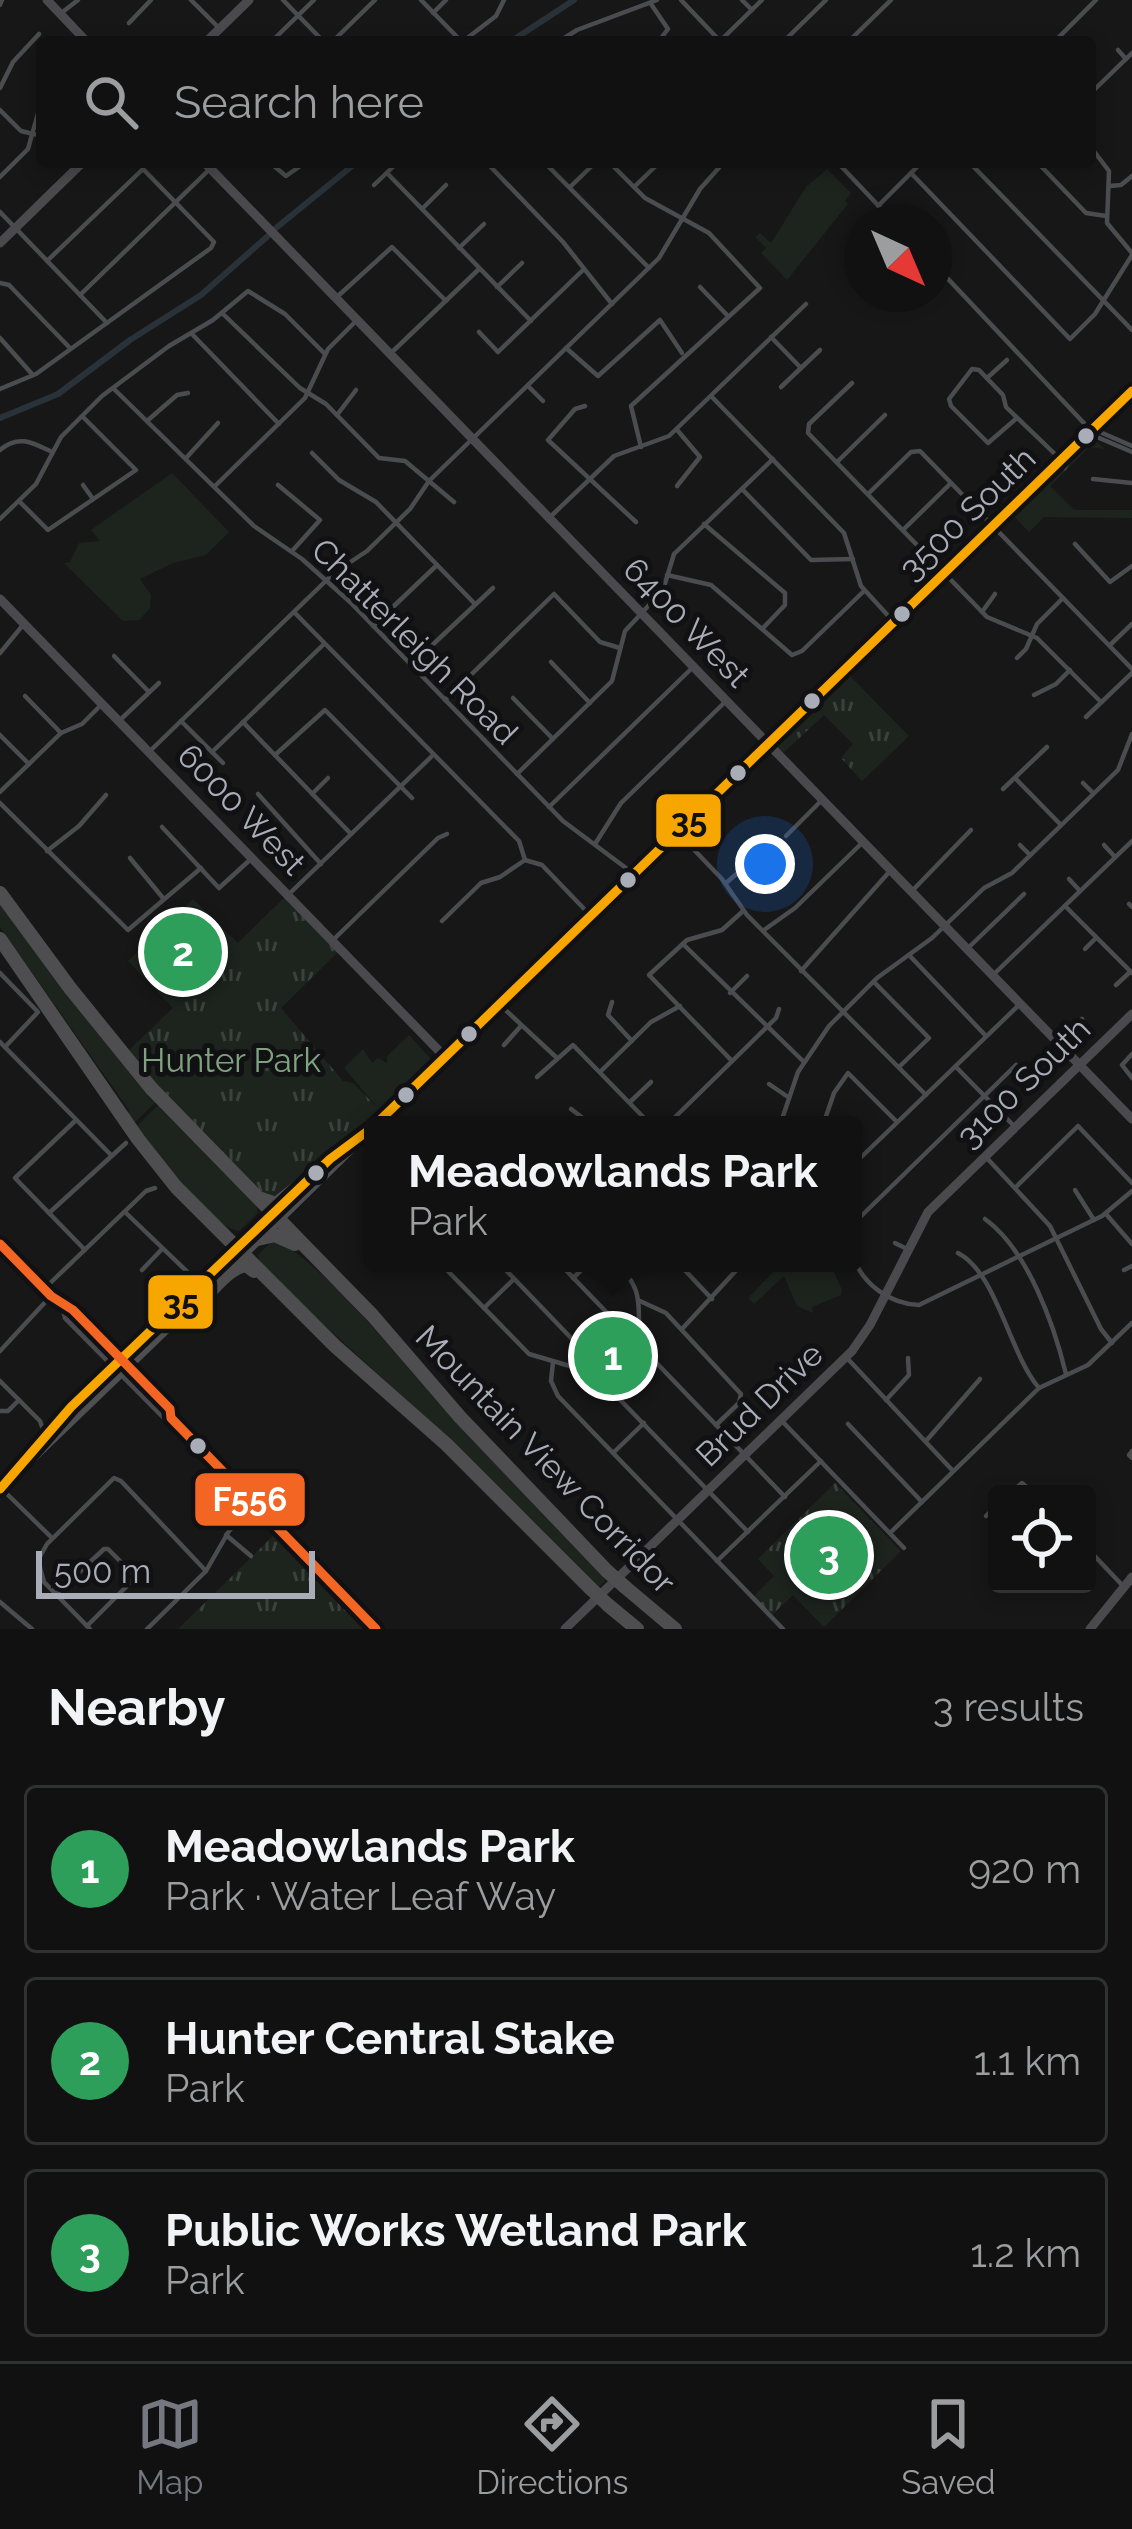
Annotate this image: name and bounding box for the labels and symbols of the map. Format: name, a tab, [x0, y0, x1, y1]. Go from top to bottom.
north arrow	[844, 204, 952, 312]
unlabelled marker	[1075, 425, 1097, 447]
street label: 3500 South	[891, 439, 1043, 588]
street label: Chatterleigh Road	[304, 530, 526, 752]
street label: 6400 West	[616, 550, 758, 695]
unlabelled marker	[891, 603, 913, 625]
unlabelled marker	[801, 690, 823, 712]
street label: 6000 West	[170, 736, 313, 883]
unlabelled marker	[727, 762, 749, 784]
line badge: 35	[654, 792, 723, 849]
text: 35	[671, 801, 707, 840]
your location	[735, 834, 795, 894]
unlabelled marker	[617, 869, 639, 891]
pin: 2	[144, 907, 222, 997]
street label: 3100 South	[949, 1009, 1098, 1155]
unlabelled marker	[458, 1023, 480, 1045]
park label: Hunter Park	[141, 1041, 321, 1080]
unlabelled marker	[395, 1084, 417, 1106]
unlabelled marker	[305, 1162, 327, 1184]
line badge: 35	[146, 1273, 215, 1331]
text: 35	[163, 1283, 199, 1322]
pin: 1	[574, 1311, 652, 1401]
street label: Mountain View Corridor	[408, 1317, 684, 1602]
street label: Brud Drive	[688, 1334, 831, 1474]
unlabelled marker	[187, 1435, 209, 1457]
line badge: F556	[193, 1471, 307, 1528]
text: F556	[213, 1480, 287, 1519]
pin: 3	[790, 1510, 868, 1600]
scale bar	[36, 1545, 315, 1598]

